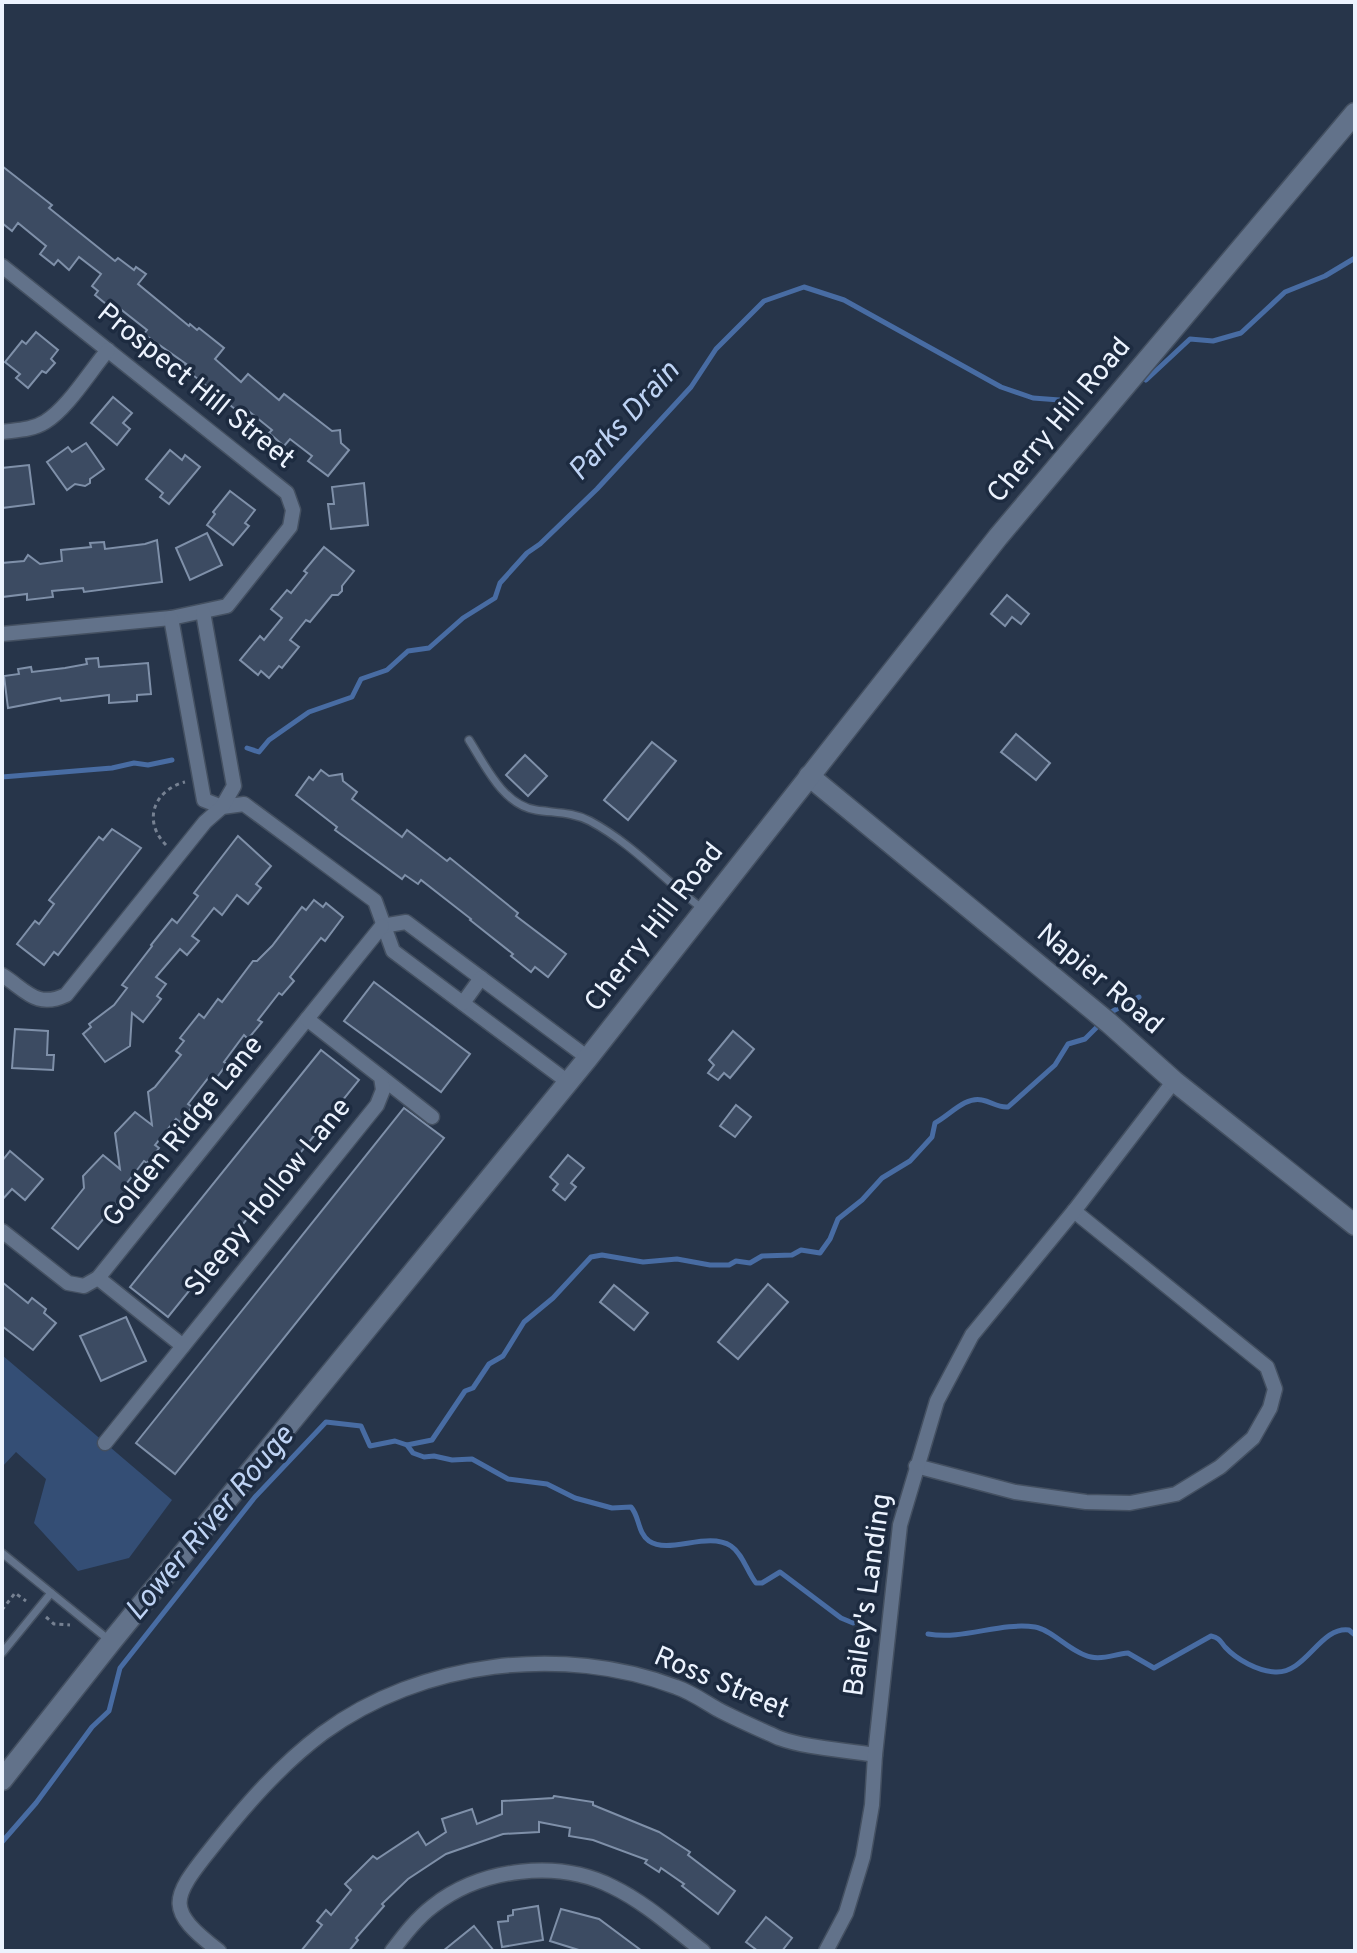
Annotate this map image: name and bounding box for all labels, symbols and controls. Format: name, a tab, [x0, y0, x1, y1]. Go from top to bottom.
street label: Prospect Hill Street	[89, 296, 301, 478]
street label: Cherry Hill Road	[980, 331, 1140, 511]
water label: Parks Drain	[561, 354, 689, 490]
street label: Cherry Hill Road	[577, 836, 733, 1020]
street label: Napier Road	[1028, 917, 1170, 1043]
street label: Golden Ridge Lane	[96, 1029, 272, 1235]
street label: Sleepy Hollow Lane	[178, 1091, 360, 1305]
water label: Lower River Rouge	[119, 1418, 304, 1629]
street label: Bailey's Landing	[837, 1491, 901, 1699]
street label: Ross Street	[648, 1639, 794, 1729]

